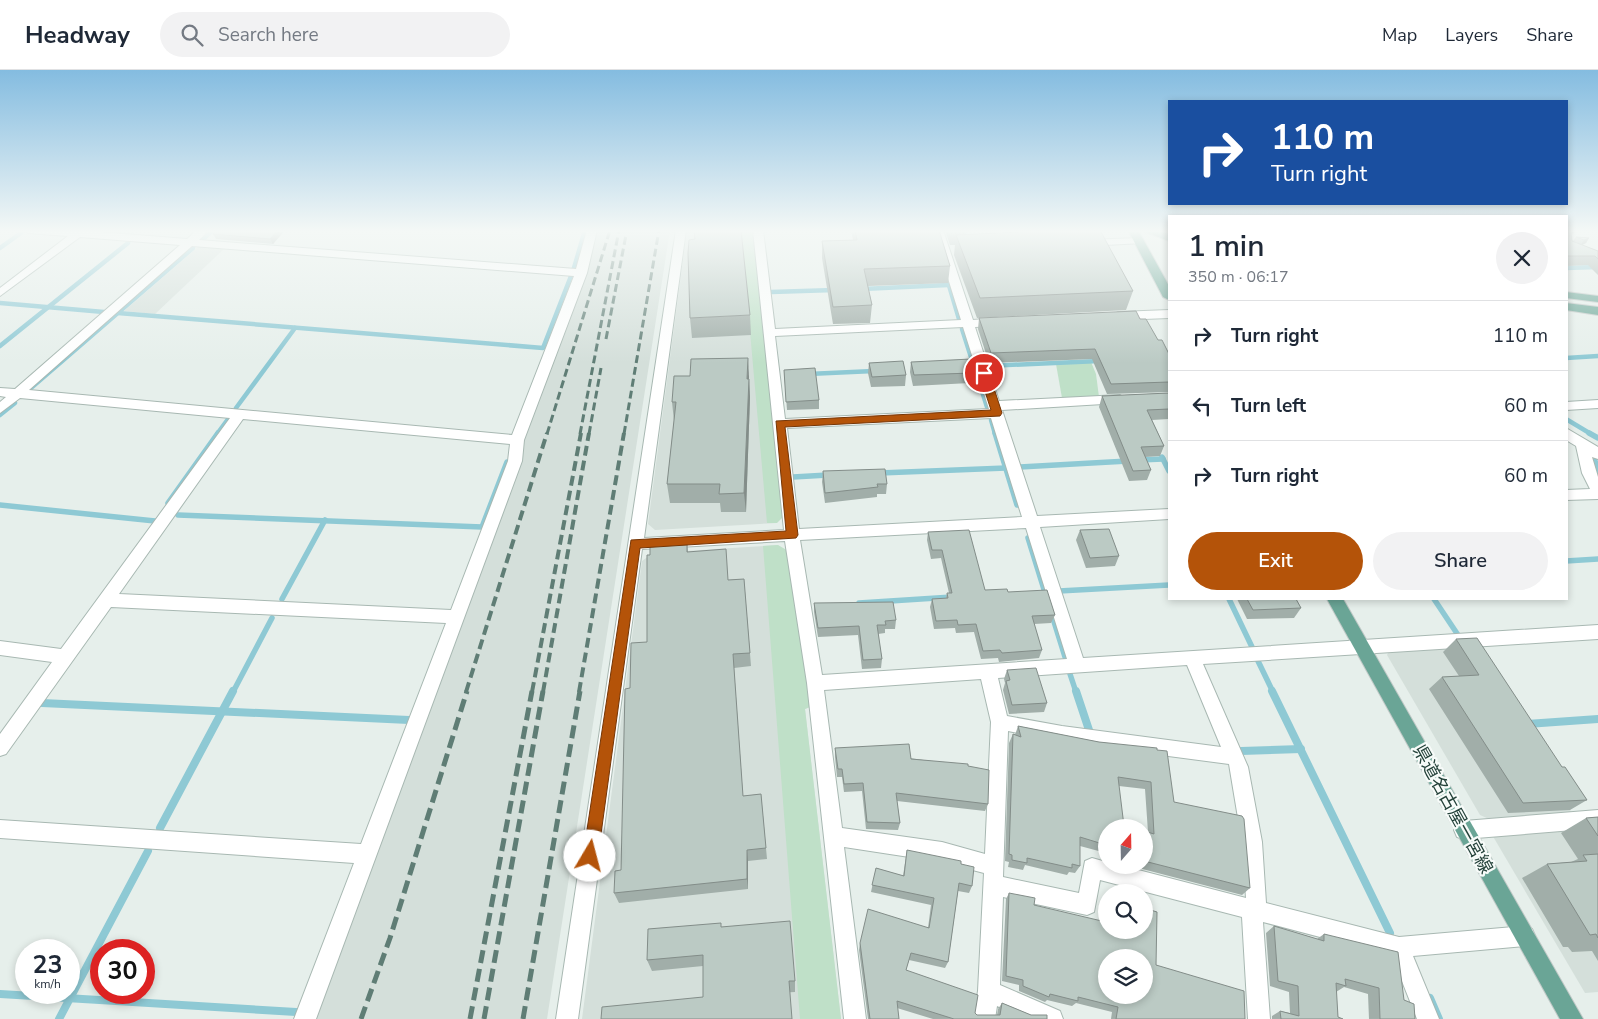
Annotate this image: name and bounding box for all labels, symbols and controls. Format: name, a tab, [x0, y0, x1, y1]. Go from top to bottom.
search box	[160, 12, 510, 57]
text: Headway	[25, 19, 130, 51]
icon: search	[178, 21, 206, 49]
text: Search here	[218, 22, 319, 48]
text: Map	[1382, 23, 1417, 47]
text: Layers	[1445, 23, 1498, 47]
text: Share	[1526, 23, 1573, 47]
text: 110 m	[1271, 114, 1374, 161]
icon: right	[1188, 120, 1253, 185]
text: Turn right	[1271, 159, 1367, 189]
text: 1 min	[1188, 226, 1264, 267]
button: close	[1496, 232, 1548, 284]
text: 350 m · 06:17	[1188, 266, 1289, 288]
icon: right	[1188, 322, 1216, 350]
text: Turn right	[1231, 323, 1318, 349]
text: 110 m	[1493, 323, 1548, 349]
pin	[963, 352, 1005, 394]
icon: arrive	[970, 359, 998, 387]
icon: left	[1188, 392, 1216, 420]
text: Turn left	[1231, 393, 1306, 419]
text: 60 m	[1504, 393, 1548, 419]
icon: right	[1188, 462, 1216, 490]
text: Turn right	[1231, 463, 1318, 489]
text: 60 m	[1504, 463, 1548, 489]
button: Exit	[1188, 532, 1363, 590]
button: Share	[1373, 532, 1548, 590]
street label: 県道名古屋一宮線	[1408, 740, 1498, 878]
north arrow	[1098, 819, 1152, 874]
map controls	[1098, 819, 1153, 1004]
position arrow	[563, 829, 615, 881]
button: search	[1098, 884, 1153, 939]
speed limit sign: 30	[90, 939, 155, 1004]
text: 23	[32, 948, 63, 982]
button: layers	[1098, 949, 1153, 1004]
text: km/h	[34, 976, 61, 992]

